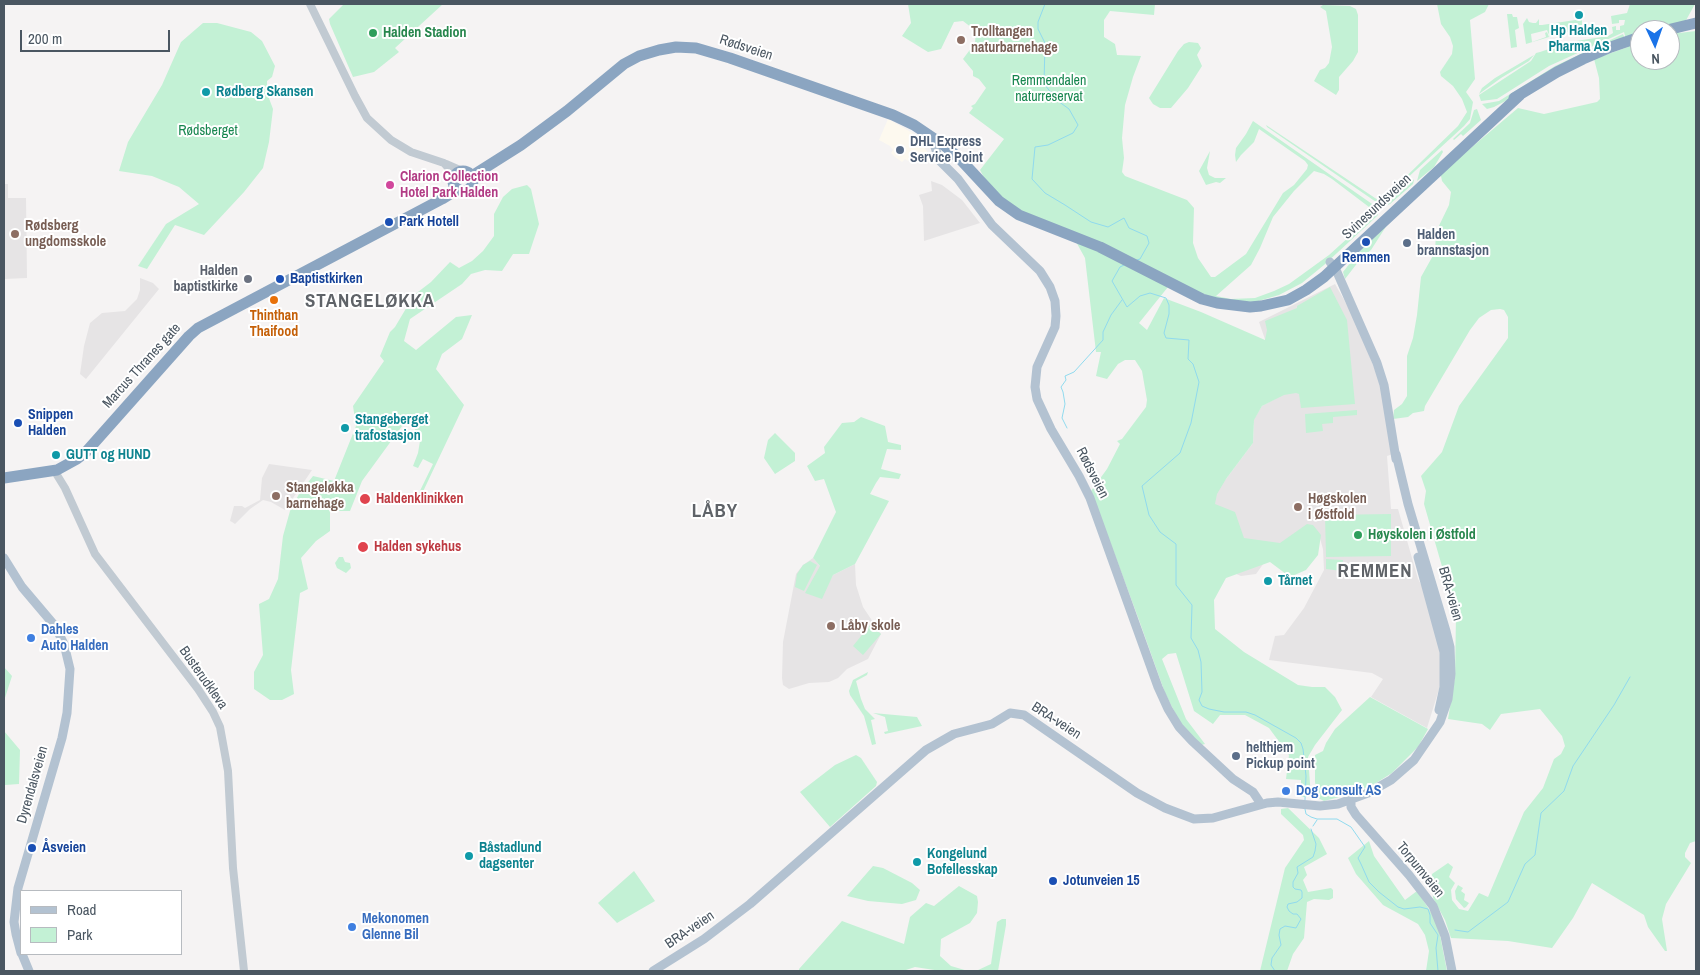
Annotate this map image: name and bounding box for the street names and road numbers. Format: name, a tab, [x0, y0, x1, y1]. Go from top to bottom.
street label: Rødsveien	[717, 32, 775, 64]
street label: Svinesundsveien	[1339, 171, 1415, 243]
street label: Marcus Thranes gate	[99, 320, 185, 412]
street label: Rødsveien	[1072, 445, 1112, 501]
street label: BRA-veien	[1434, 565, 1466, 623]
street label: Busterudkleva	[175, 643, 231, 713]
street label: BRA-veien	[1028, 699, 1084, 743]
street label: Dyrendalsveien	[14, 744, 52, 826]
street label: Torpumveien	[1393, 839, 1447, 901]
street label: BRA-veien	[662, 908, 718, 952]

